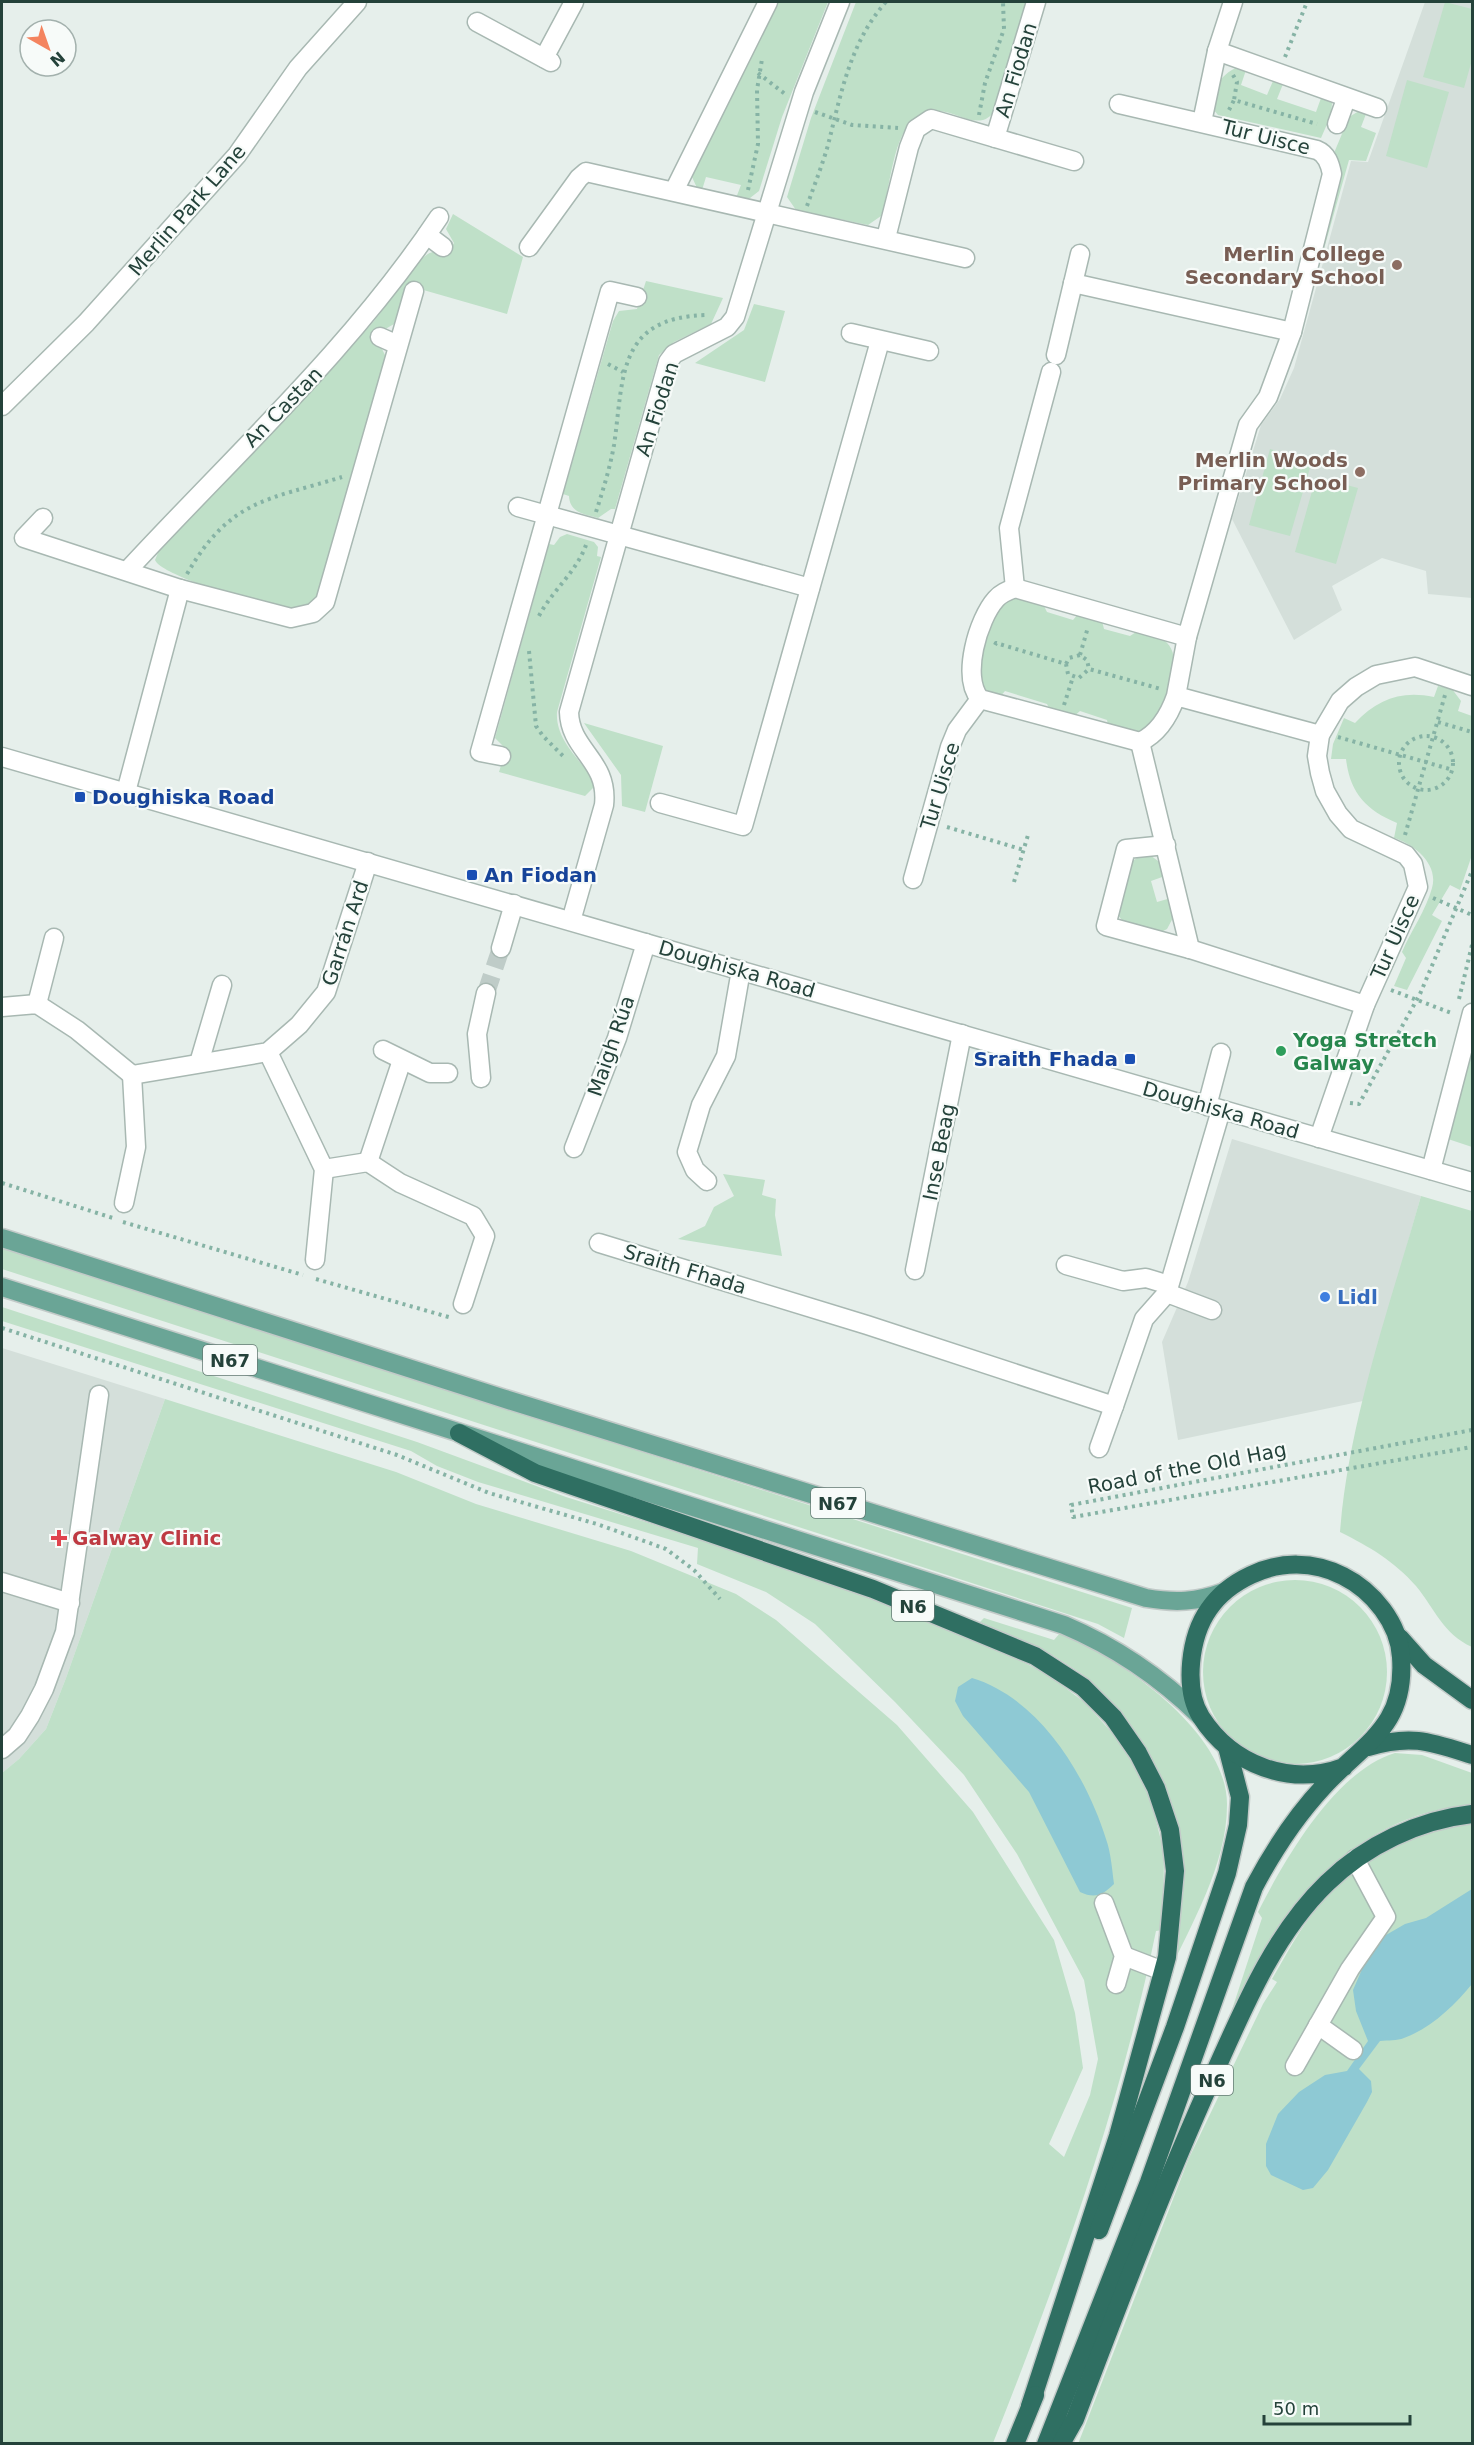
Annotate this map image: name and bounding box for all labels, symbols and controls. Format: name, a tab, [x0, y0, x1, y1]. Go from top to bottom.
north arrow	[18, 18, 78, 78]
street label: An Fiodan	[990, 20, 1042, 120]
text: N	[46, 48, 69, 71]
street label: Tur Uisce	[1218, 114, 1313, 160]
street label: Merlin Park Lane	[124, 140, 250, 280]
place label: Merlin College Secondary School	[1185, 242, 1385, 289]
marker: Merlin College Secondary School	[1390, 258, 1404, 272]
street label: An Fiodan	[630, 359, 684, 459]
street label: An Castan	[239, 362, 327, 452]
place label: Merlin Woods Primary School	[1178, 448, 1348, 495]
marker: Merlin Woods Primary School	[1353, 465, 1367, 479]
street label: Tur Uisce	[915, 739, 965, 834]
place label: Doughiska Road	[92, 785, 275, 809]
marker: Doughiska Road	[73, 790, 87, 804]
place label: An Fiodan	[484, 863, 597, 887]
marker: An Fiodan	[465, 868, 479, 882]
street label: Garrán Ard	[317, 877, 373, 989]
street label: Tur Uisce	[1365, 891, 1424, 984]
street label: Doughiska Road	[656, 935, 818, 1003]
street label: Maigh Rúa	[583, 993, 639, 1099]
place label: Yoga Stretch Galway	[1292, 1028, 1437, 1075]
marker: Yoga Stretch Galway	[1274, 1044, 1288, 1058]
place label: Sraith Fhada	[973, 1047, 1118, 1071]
marker: Sraith Fhada	[1123, 1052, 1137, 1066]
street label: Doughiska Road	[1140, 1076, 1302, 1144]
street label: Inse Beag	[918, 1101, 960, 1203]
street label: Sraith Fhada	[621, 1239, 749, 1299]
place label: Lidl	[1337, 1285, 1378, 1309]
marker: Lidl	[1318, 1290, 1332, 1304]
road number: N67	[203, 1345, 257, 1375]
street label: Road of the Old Hag	[1086, 1437, 1288, 1499]
road number: N67	[811, 1488, 865, 1518]
place label: Galway Clinic	[72, 1526, 221, 1550]
marker: Galway Clinic	[50, 1529, 68, 1547]
road number: N6	[892, 1591, 934, 1621]
road number: N6	[1191, 2065, 1233, 2095]
scale bar	[1264, 2388, 1410, 2426]
text: 50 m	[1273, 2398, 1319, 2419]

